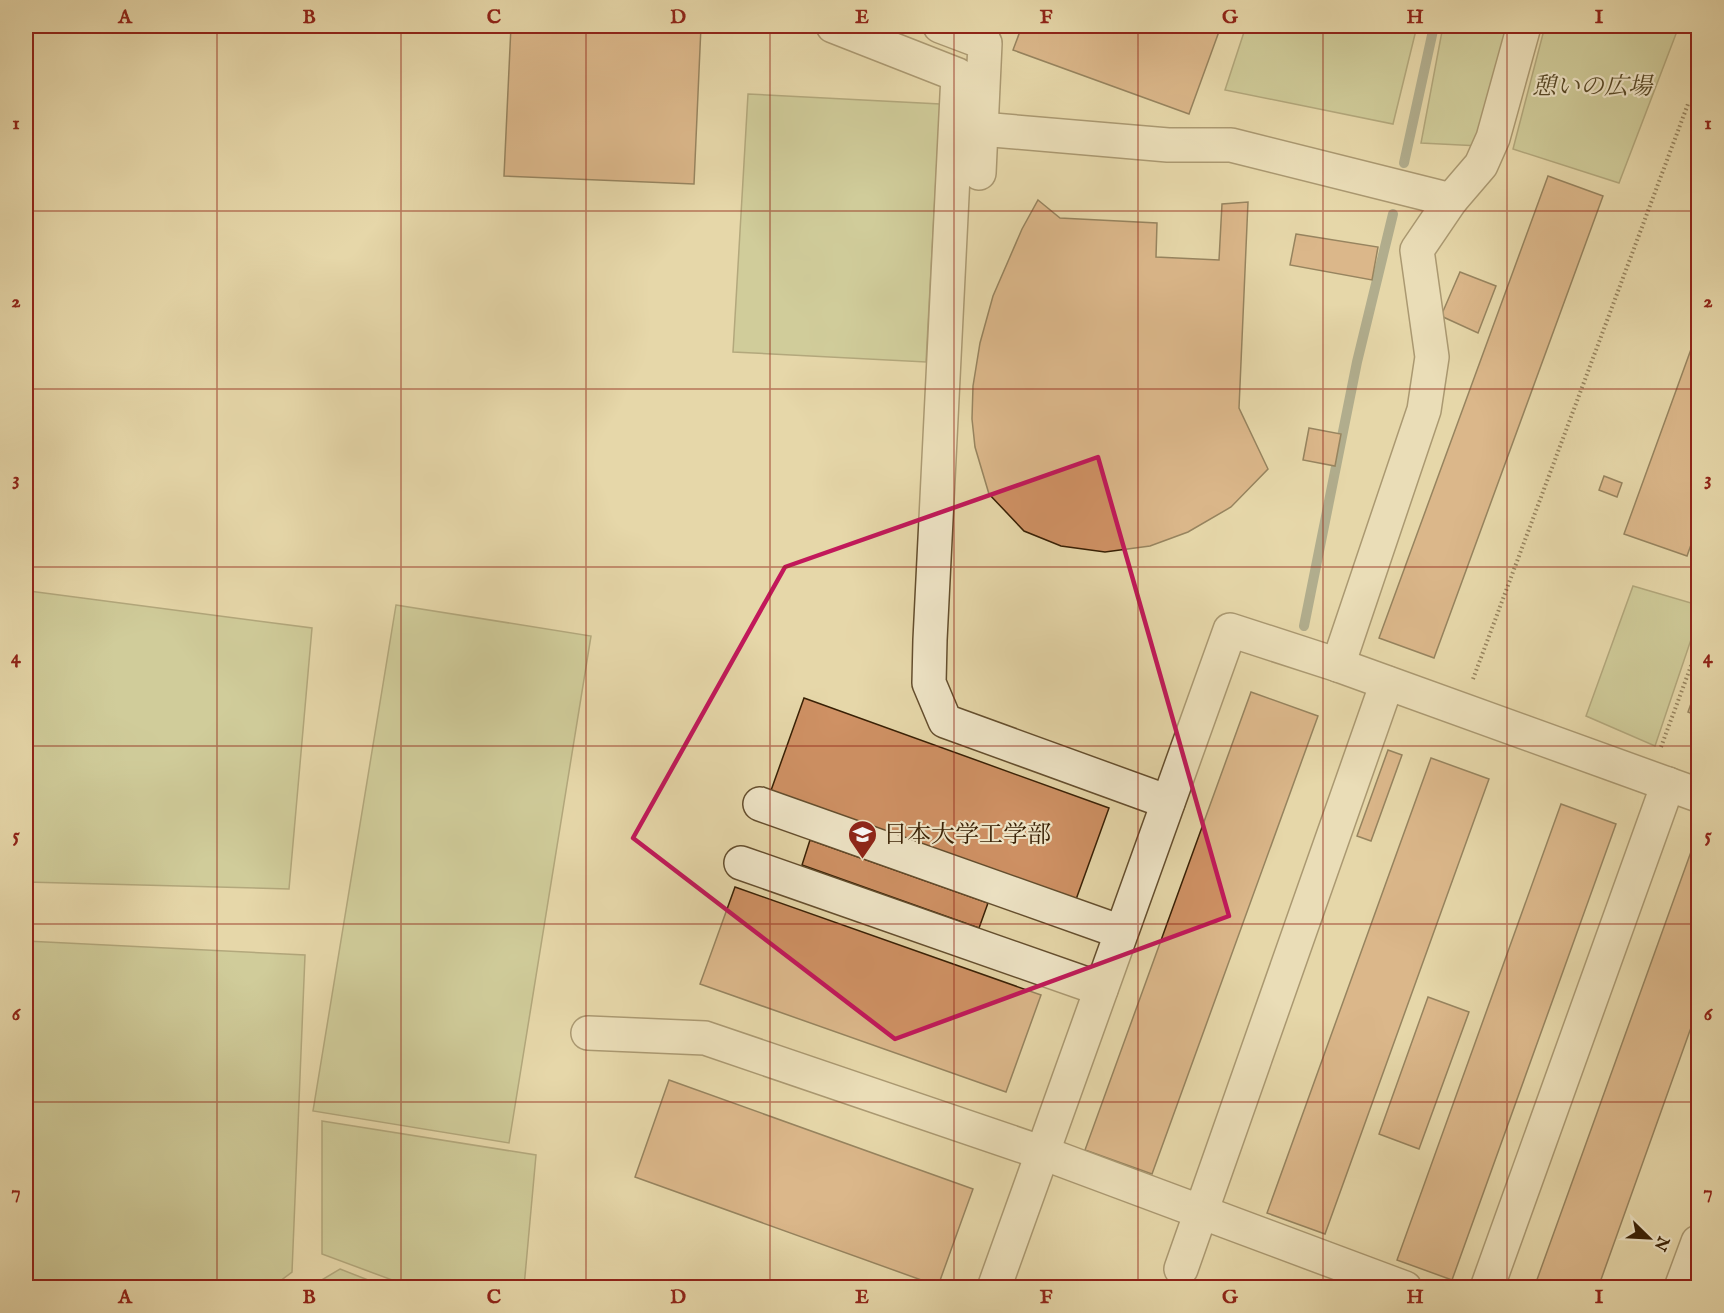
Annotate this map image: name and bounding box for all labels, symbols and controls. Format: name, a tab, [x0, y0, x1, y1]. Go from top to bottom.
text: A	[117, 5, 133, 30]
text: B	[302, 5, 316, 30]
text: C	[487, 5, 501, 30]
text: D	[670, 5, 686, 30]
text: E	[855, 5, 869, 30]
text: F	[1040, 5, 1053, 30]
text: G	[1222, 5, 1239, 30]
text: H	[1406, 5, 1424, 30]
text: I	[1595, 5, 1604, 30]
park label: 憩いの広場	[1532, 72, 1654, 103]
text: 1	[12, 111, 20, 136]
text: 1	[1704, 111, 1712, 136]
text: 2	[11, 289, 21, 314]
text: 2	[1703, 289, 1713, 314]
text: 3	[12, 467, 20, 492]
text: 3	[1704, 467, 1712, 492]
text: 4	[11, 645, 22, 670]
text: 4	[1703, 645, 1714, 670]
school or university icon: 日本大学工学部	[846, 818, 878, 860]
place label: 日本大学工学部	[883, 820, 1051, 851]
text: 5	[12, 823, 20, 848]
text: 5	[1704, 823, 1712, 848]
text: 6	[12, 1002, 22, 1027]
text: 6	[1704, 1002, 1714, 1027]
text: 7	[11, 1180, 21, 1205]
text: 7	[1703, 1180, 1713, 1205]
north arrow	[1619, 1208, 1679, 1268]
text: N	[1649, 1232, 1673, 1254]
text: A	[117, 1285, 133, 1310]
text: B	[302, 1285, 316, 1310]
text: C	[487, 1285, 501, 1310]
text: D	[670, 1285, 686, 1310]
text: E	[855, 1285, 869, 1310]
text: F	[1040, 1285, 1053, 1310]
text: G	[1222, 1285, 1239, 1310]
text: H	[1406, 1285, 1424, 1310]
text: I	[1595, 1285, 1604, 1310]

